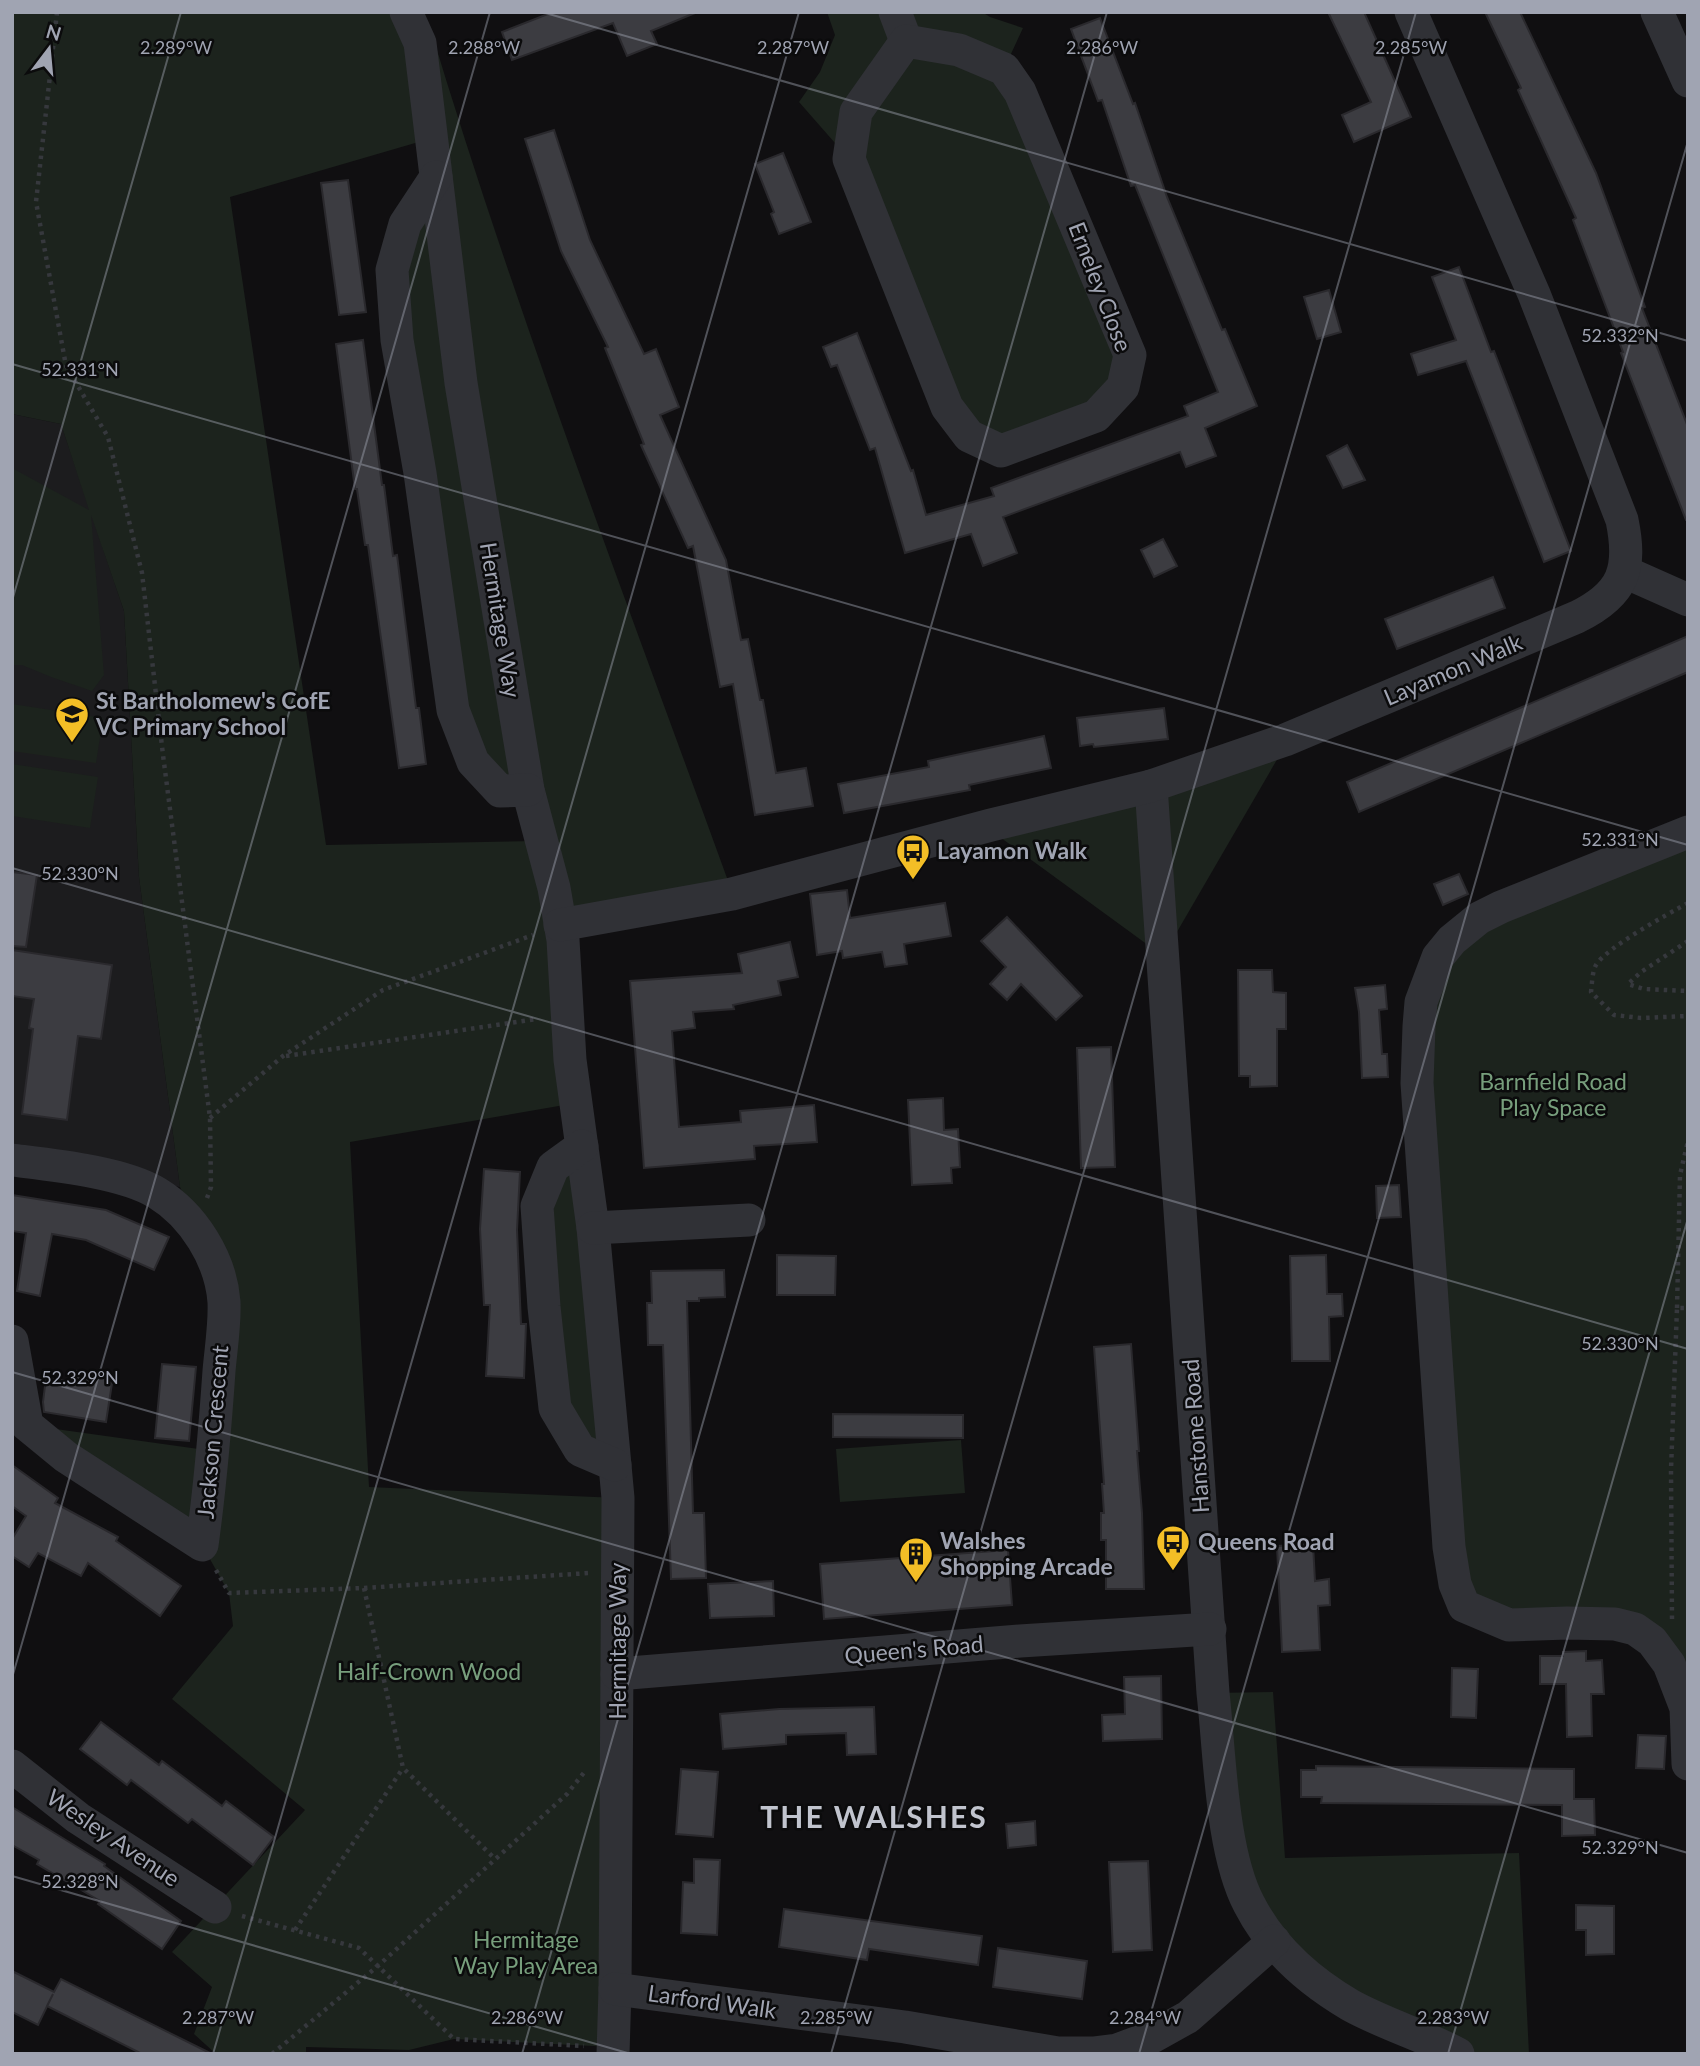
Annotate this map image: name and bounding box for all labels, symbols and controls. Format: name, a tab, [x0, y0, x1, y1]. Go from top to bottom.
north arrow	[14, 14, 84, 84]
text: N	[44, 19, 64, 45]
text: 2.289°W	[140, 36, 212, 58]
text: 2.288°W	[448, 36, 520, 58]
text: 2.287°W	[757, 36, 829, 58]
text: 2.286°W	[1066, 36, 1138, 58]
text: 2.285°W	[1375, 36, 1447, 58]
street label: Erneley Close	[1063, 218, 1138, 355]
text: 52.332°N	[1581, 324, 1659, 346]
text: 52.331°N	[41, 358, 119, 380]
street label: Hermitage Way	[475, 540, 527, 700]
street label: Layamon Walk	[1379, 627, 1526, 711]
place label: St Bartholomew's CofE VC Primary School	[95, 686, 331, 740]
school or university icon: St Bartholomew's CofE VC Primary School	[53, 695, 91, 744]
text: 52.331°N	[1581, 828, 1659, 850]
bus stop icon: Layamon Walk	[894, 832, 932, 881]
place label: Layamon Walk	[937, 836, 1088, 864]
text: 52.330°N	[41, 862, 119, 884]
park label: Barnfield Road Play Space	[1479, 1067, 1627, 1121]
text: 52.330°N	[1581, 1332, 1659, 1354]
street label: Jackson Crescent	[190, 1343, 234, 1520]
street label: Hanstone Road	[1176, 1358, 1214, 1514]
text: 52.329°N	[41, 1366, 119, 1388]
bus stop icon: Queens Road	[1154, 1523, 1192, 1572]
place label: Walshes Shopping Arcade	[940, 1526, 1113, 1580]
place label: Queens Road	[1198, 1527, 1335, 1555]
building icon: Walshes Shopping Arcade	[897, 1535, 935, 1584]
street label: Hermitage Way	[603, 1562, 631, 1719]
street label: Queen's Road	[843, 1629, 985, 1669]
park label: Half-Crown Wood	[337, 1657, 521, 1685]
street label: Wesley Avenue	[42, 1782, 185, 1892]
district label: THE WALSHES	[760, 1798, 988, 1834]
text: 52.329°N	[1581, 1836, 1659, 1858]
text: 52.328°N	[41, 1870, 119, 1892]
park label: Hermitage Way Play Area	[454, 1925, 598, 1979]
street label: Larford Walk	[646, 1978, 779, 2024]
text: 2.287°W	[182, 2006, 254, 2028]
text: 2.286°W	[491, 2006, 563, 2028]
text: 2.285°W	[800, 2006, 872, 2028]
text: 2.284°W	[1109, 2006, 1181, 2028]
text: 2.283°W	[1417, 2006, 1489, 2028]

